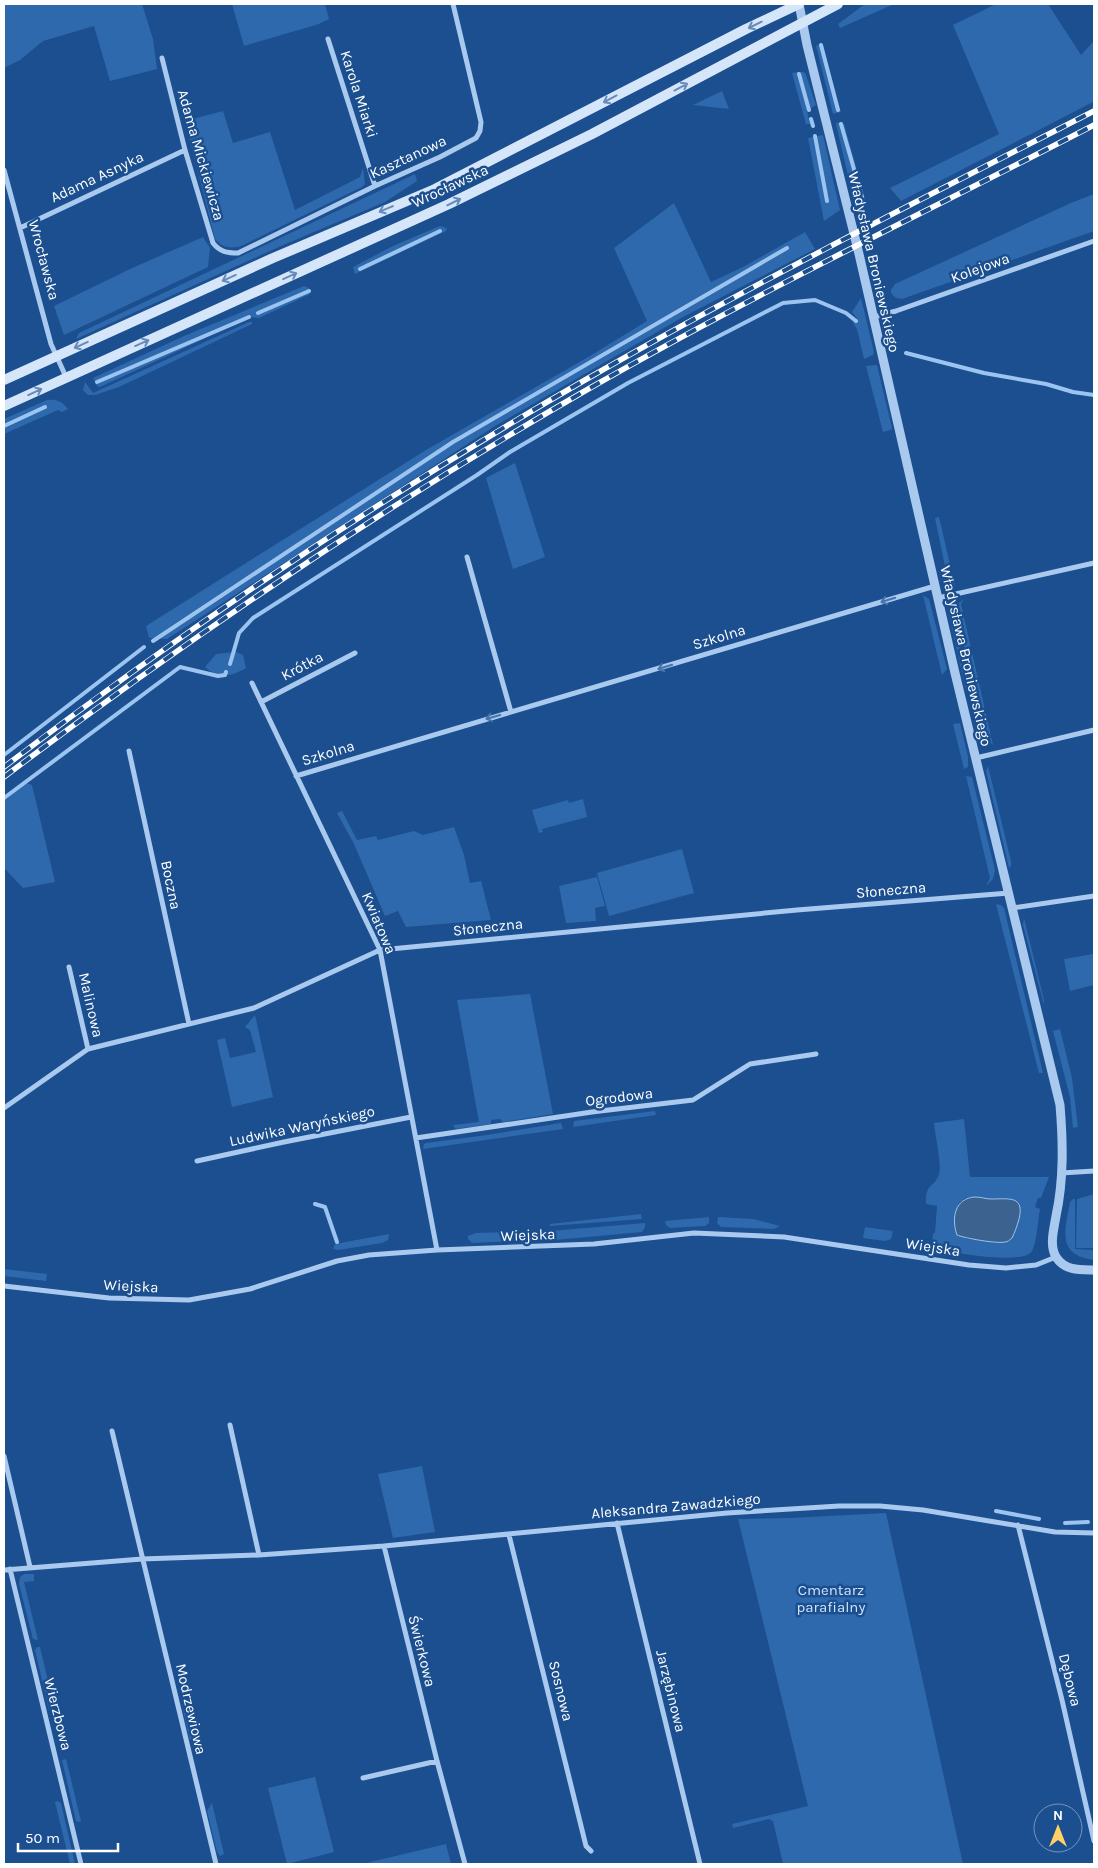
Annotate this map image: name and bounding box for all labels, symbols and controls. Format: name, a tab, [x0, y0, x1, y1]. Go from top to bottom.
one-way arrow	[748, 21, 763, 30]
street label: Karola Miarki	[336, 48, 382, 140]
one-way arrow	[674, 82, 689, 92]
street label: Adama Mickiewicza	[174, 87, 228, 223]
one-way arrow	[603, 95, 618, 104]
street label: Kasztanowa	[367, 131, 449, 183]
street label: Adama Asnyka	[47, 148, 147, 206]
street label: Wrocławska	[409, 160, 491, 212]
street label: Władysława Broniewskiego	[844, 170, 904, 354]
one-way arrow	[446, 196, 461, 206]
one-way arrow	[379, 205, 394, 215]
street label: Wrocławska	[25, 218, 63, 302]
street label: Kolejowa	[948, 249, 1012, 287]
one-way arrow	[282, 271, 297, 281]
one-way arrow	[222, 274, 237, 283]
one-way arrow	[134, 338, 149, 347]
one-way arrow	[74, 341, 89, 350]
one-way arrow	[27, 386, 42, 396]
street label: Władysława Broniewskiego	[936, 564, 996, 748]
one-way arrow	[880, 595, 896, 605]
street label: Szkolna	[690, 620, 748, 654]
street label: Krótka	[278, 647, 326, 685]
one-way arrow	[658, 662, 674, 672]
one-way arrow	[485, 713, 501, 723]
street label: Szkolna	[299, 736, 357, 770]
street label: Boczna	[157, 859, 185, 911]
street label: Słoneczna	[855, 878, 927, 902]
street label: Kwiatowa	[358, 889, 400, 957]
street label: Słoneczna	[452, 914, 524, 940]
street label: Malinowa	[75, 971, 107, 1039]
street label: Ogrodowa	[584, 1084, 654, 1110]
street label: Ludwika Waryńskiego	[228, 1102, 376, 1150]
street label: Wiejska	[500, 1225, 556, 1245]
street label: Wiejska	[904, 1234, 962, 1260]
street label: Wiejska	[103, 1276, 159, 1296]
street label: Aleksandra Zawadzkiego	[591, 1490, 761, 1522]
park label: Cmentarz parafialny	[797, 1581, 865, 1616]
street label: Świerkowa	[404, 1613, 440, 1689]
street label: Jarzębinowa	[652, 1648, 690, 1734]
street label: Dębowa	[1055, 1652, 1085, 1708]
street label: Sosnowa	[545, 1659, 577, 1723]
street label: Modrzewiowa	[172, 1662, 210, 1756]
street label: Wierzbowa	[40, 1676, 76, 1752]
north arrow	[1033, 1803, 1083, 1853]
text: N	[1053, 1807, 1063, 1824]
scale bar	[18, 1820, 118, 1852]
text: 50 m	[25, 1829, 60, 1847]

